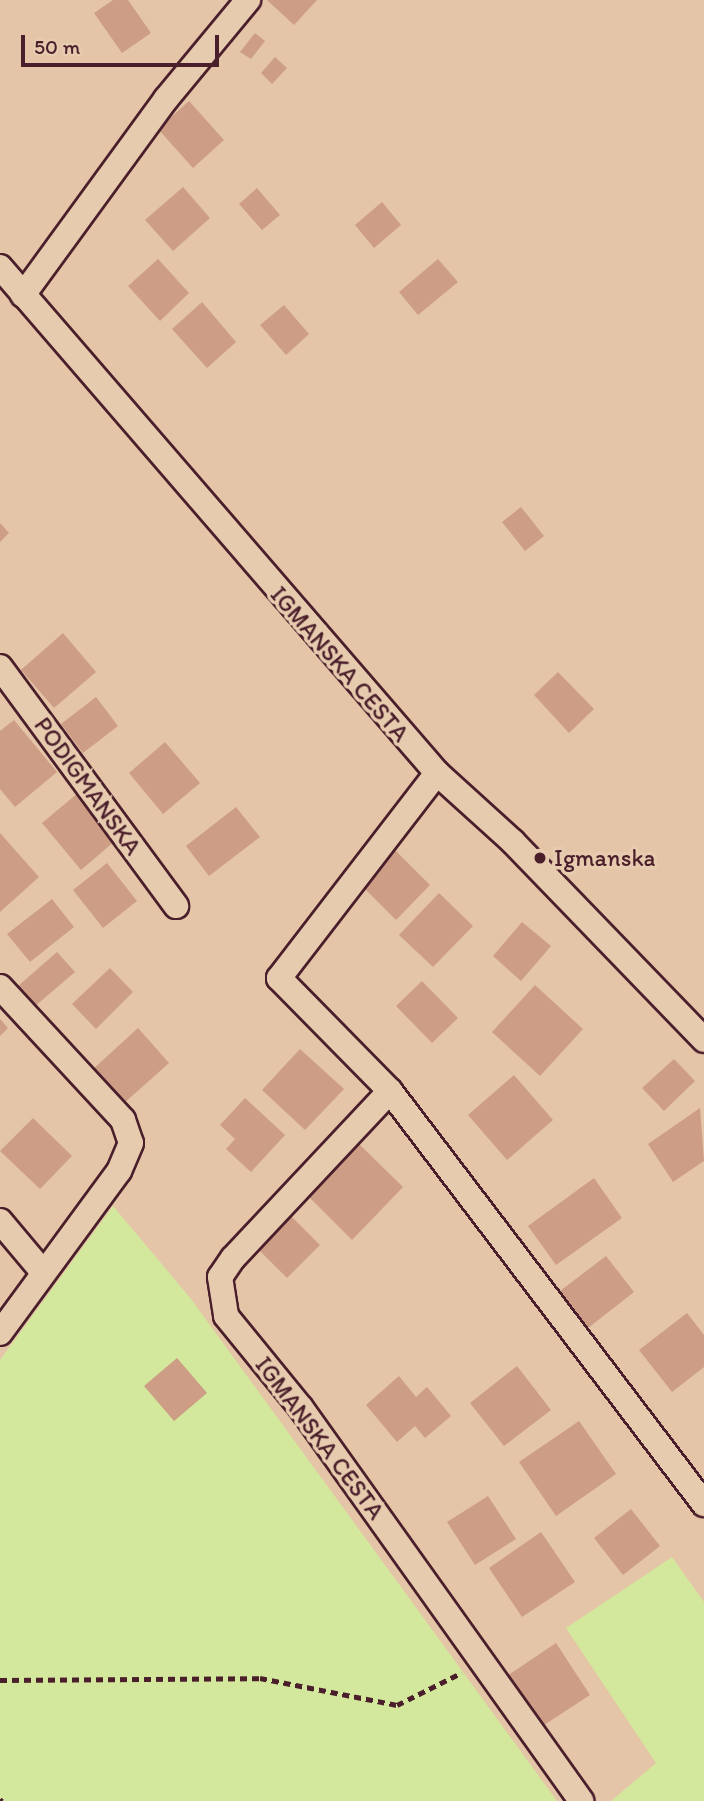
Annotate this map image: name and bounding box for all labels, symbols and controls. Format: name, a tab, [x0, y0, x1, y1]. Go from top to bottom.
scale bar	[24, 21, 222, 65]
text: 50 m	[34, 34, 80, 59]
street label: IGMANSKA CESTA	[265, 580, 415, 748]
street label: PODIGMANSKA	[28, 711, 148, 861]
place label: Igmanska	[554, 844, 655, 872]
marker: Igmanska	[532, 850, 548, 866]
street label: IGMANSKA CESTA	[249, 1351, 391, 1525]

